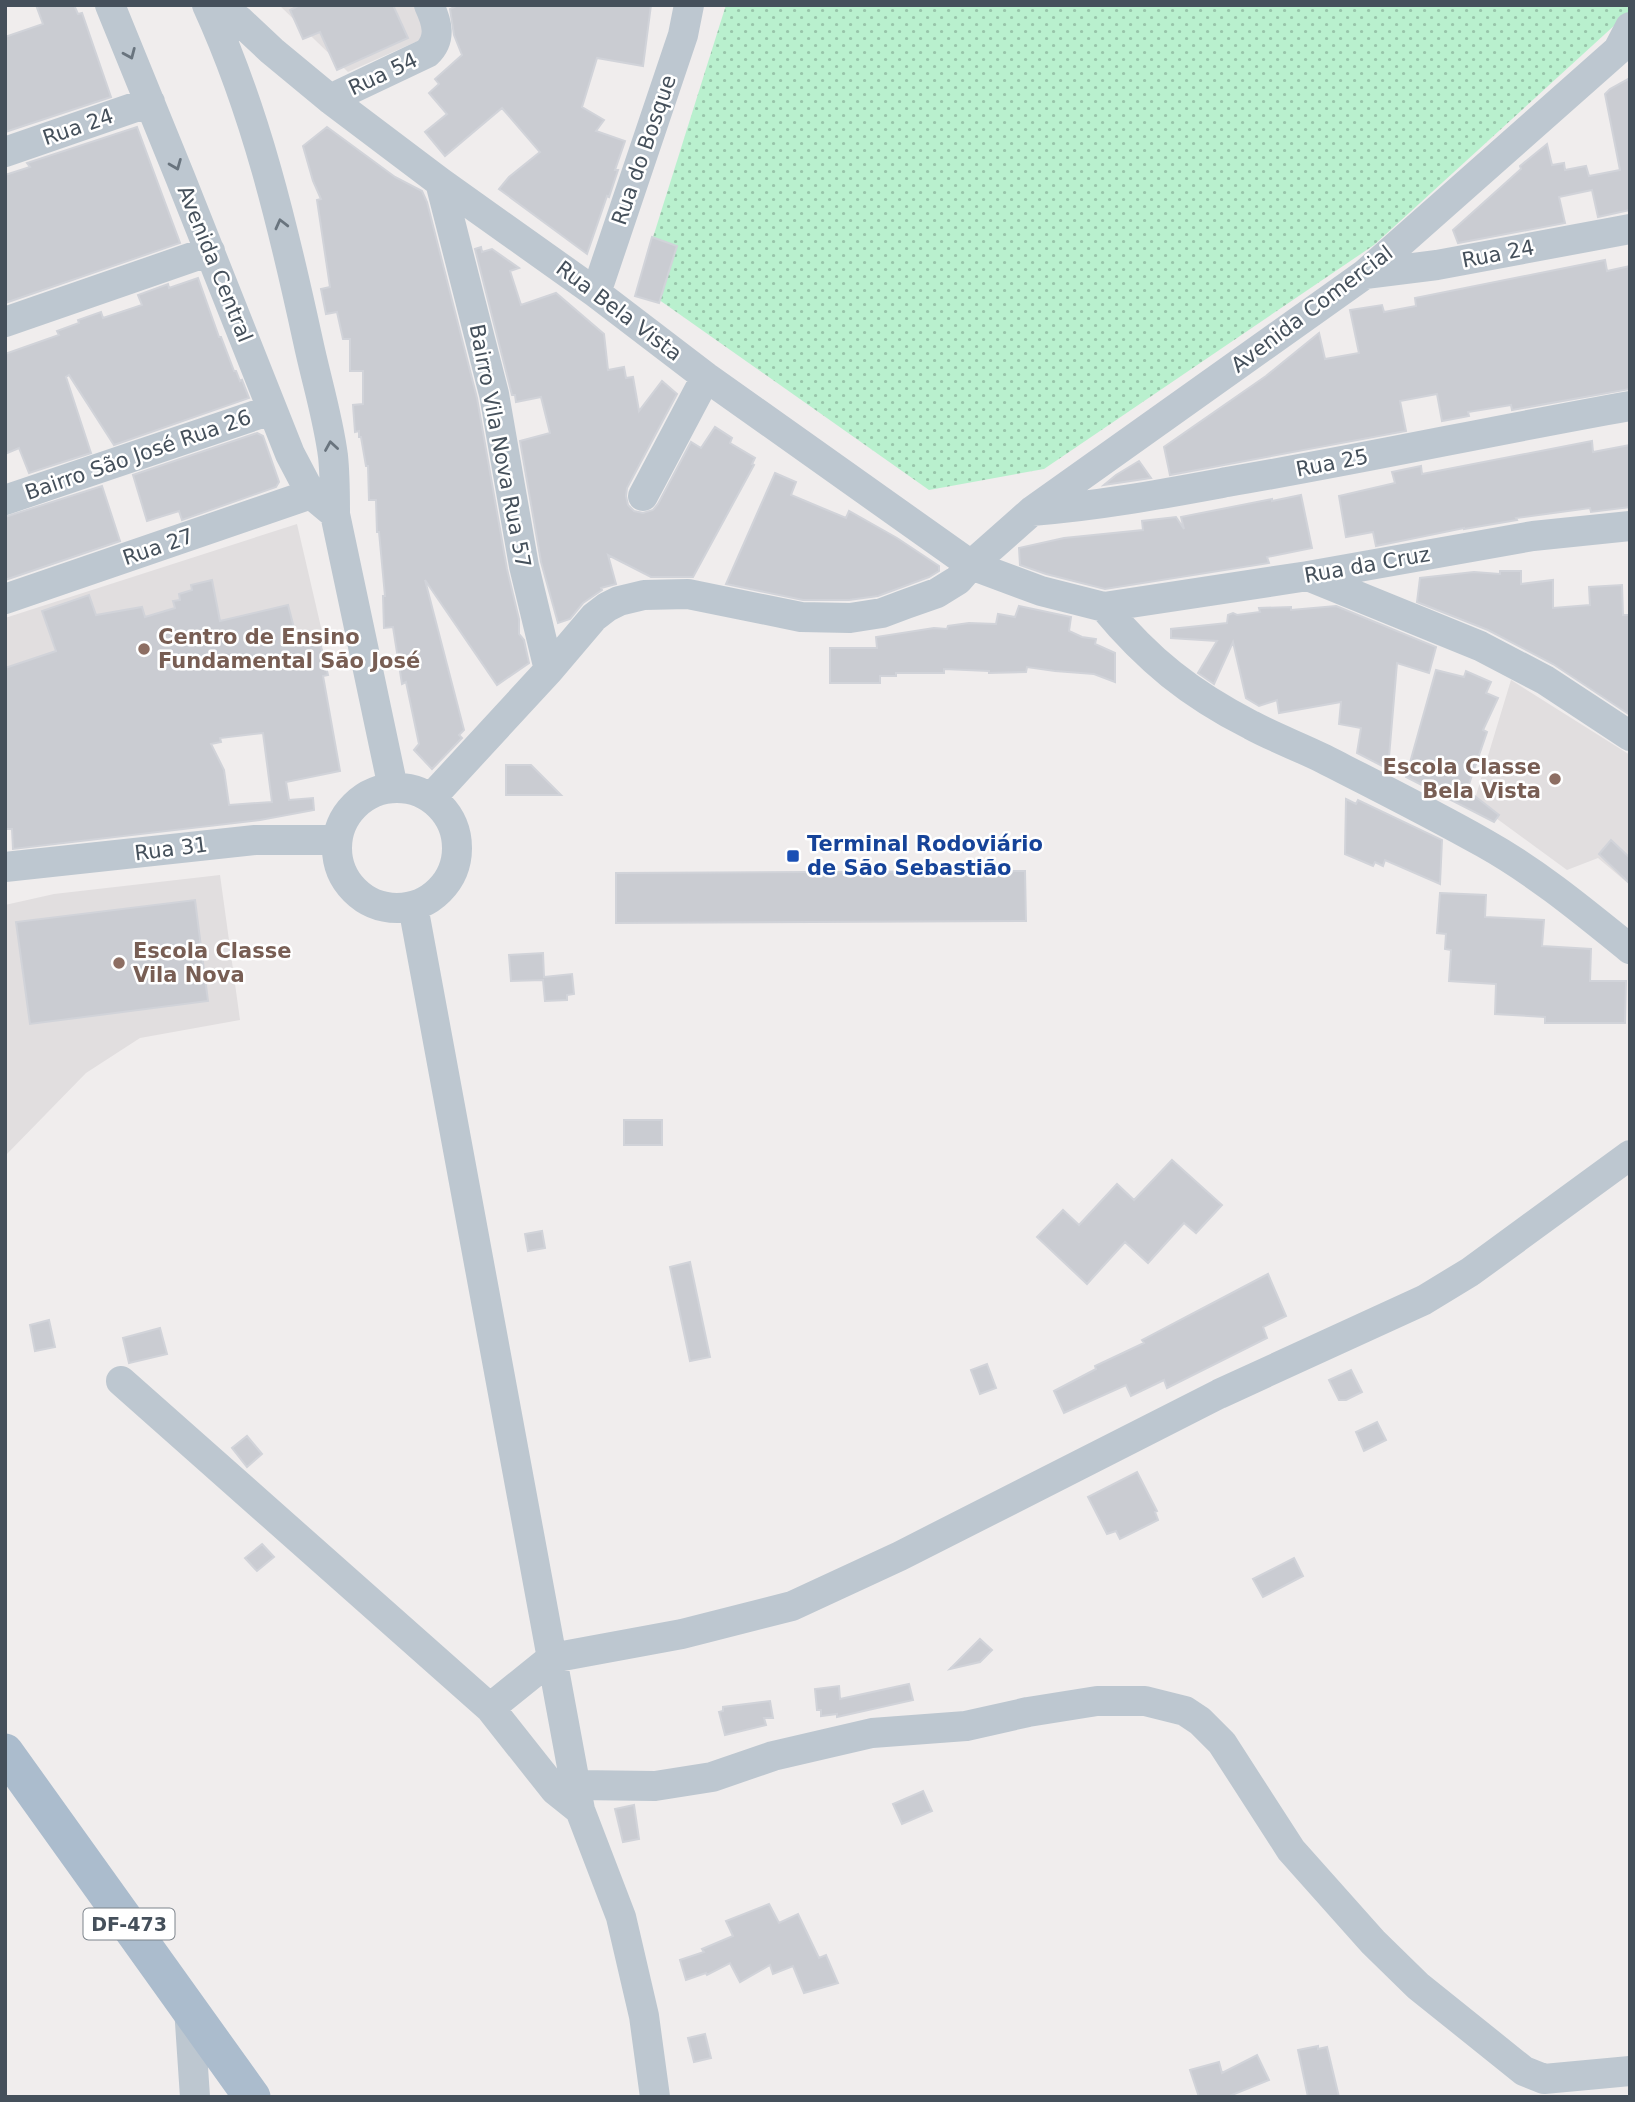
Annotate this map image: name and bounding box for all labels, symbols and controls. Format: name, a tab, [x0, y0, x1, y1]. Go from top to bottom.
one-way arrow	[122, 46, 136, 59]
street label: Rua 54	[345, 48, 421, 100]
street label: Rua do Bosque	[607, 72, 681, 228]
street label: Rua 24	[39, 104, 117, 150]
one-way arrow	[167, 159, 181, 171]
street label: Avenida Central	[173, 182, 257, 346]
one-way arrow	[275, 218, 289, 230]
street label: Rua 24	[1460, 235, 1536, 273]
street label: Avenida Comercial	[1227, 241, 1397, 377]
street label: Rua Bela Vista	[551, 256, 687, 366]
street label: Bairro Vila Nova Rua 57	[465, 322, 535, 570]
street label: Bairro São José Rua 26	[22, 405, 254, 505]
one-way arrow	[324, 440, 339, 452]
street label: Rua 25	[1294, 444, 1370, 482]
street label: Rua 27	[119, 524, 197, 570]
street label: Rua da Cruz	[1302, 542, 1432, 588]
place label: Centro de Ensino Fundamental São José	[158, 625, 420, 673]
marker: Centro de Ensino Fundamental São José	[136, 641, 152, 657]
place label: Escola Classe Bela Vista	[1383, 755, 1541, 803]
marker: Escola Classe Bela Vista	[1547, 771, 1563, 787]
place label: Terminal Rodoviário de São Sebastião	[807, 832, 1043, 880]
street label: Rua 31	[133, 833, 209, 865]
marker: Terminal Rodoviário de São Sebastião	[785, 848, 801, 864]
place label: Escola Classe Vila Nova	[133, 939, 291, 987]
marker: Escola Classe Vila Nova	[111, 955, 127, 971]
road number: DF-473	[83, 1908, 174, 1940]

